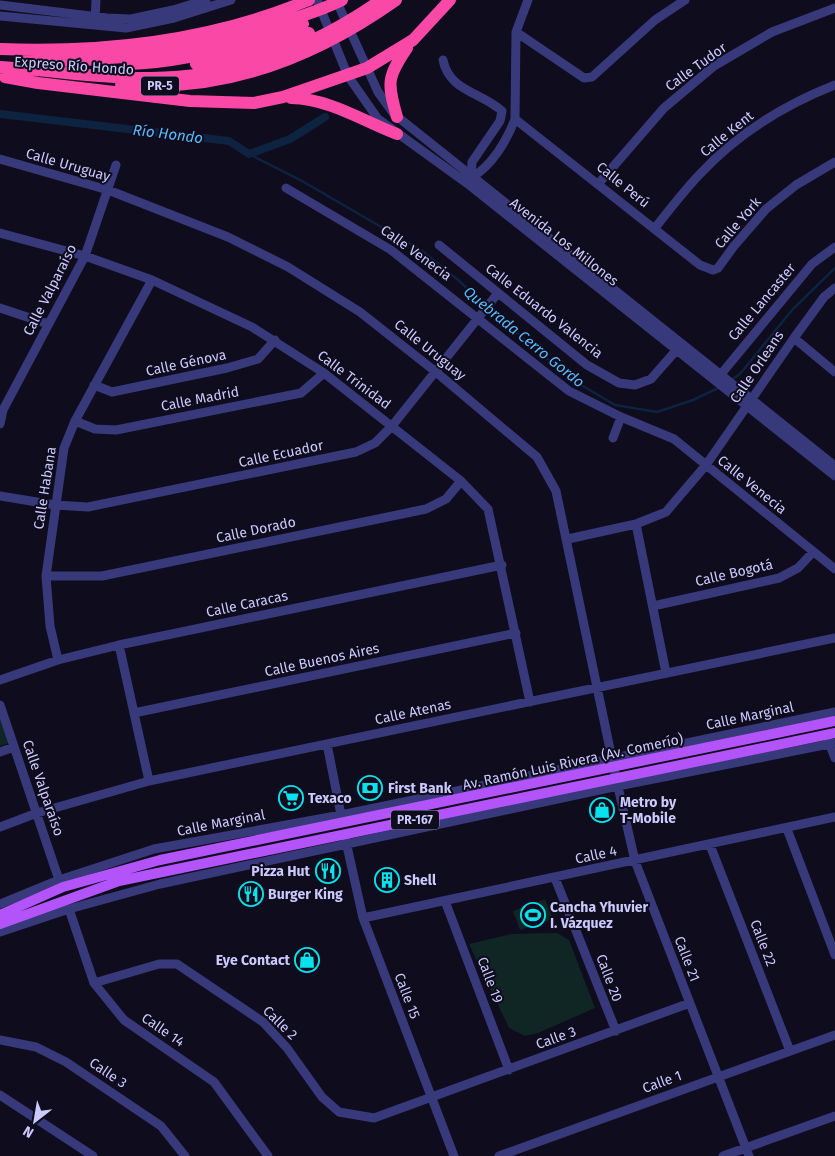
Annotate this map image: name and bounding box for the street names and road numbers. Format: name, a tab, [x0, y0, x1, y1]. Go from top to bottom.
street label: Calle Tudor	[662, 39, 730, 95]
street label: Expreso Río Hondo	[13, 53, 135, 79]
road number: PR-5	[141, 76, 179, 95]
street label: Calle Kent	[697, 107, 758, 161]
street label: Calle Uruguay	[24, 145, 112, 185]
street label: Calle Perú	[593, 158, 653, 212]
street label: Calle York	[711, 193, 765, 252]
street label: Avenida Los Millones	[506, 194, 622, 290]
street label: Calle Venecia	[377, 221, 455, 285]
street label: Calle Valparaíso	[20, 241, 80, 339]
street label: Calle Lancaster	[725, 259, 800, 344]
street label: Calle Eduardo Valencia	[482, 260, 606, 362]
street label: Calle Uruguay	[391, 316, 469, 384]
street label: Calle Orleans	[727, 327, 788, 406]
street label: Calle Génova	[144, 346, 228, 380]
street label: Calle Trinidad	[314, 347, 394, 413]
street label: Calle Madrid	[159, 383, 241, 415]
street label: Calle Ecuador	[237, 437, 325, 471]
street label: Calle Habana	[30, 445, 60, 531]
street label: Calle Venecia	[714, 452, 790, 518]
street label: Calle Dorado	[215, 513, 297, 547]
street label: Calle Bogotá	[694, 556, 774, 590]
street label: Calle Caracas	[205, 587, 290, 621]
street label: Calle Buenos Aires	[263, 639, 381, 680]
street label: Calle Atenas	[373, 696, 453, 728]
street label: Calle Marginal	[705, 698, 795, 734]
street label: Av. Ramón Luis Rivera (Av. Comerío)	[461, 730, 685, 794]
street label: Calle Valparaíso	[19, 738, 67, 838]
street label: Calle Marginal	[176, 806, 266, 840]
road number: PR-167	[391, 810, 439, 830]
street label: Calle 4	[574, 842, 619, 868]
street label: Calle 22	[746, 917, 780, 969]
street label: Calle 21	[671, 934, 703, 984]
street label: Calle 20	[592, 952, 626, 1004]
street label: Calle 19	[473, 955, 507, 1005]
street label: Calle 15	[391, 971, 423, 1021]
street label: Calle 2	[259, 1002, 301, 1044]
street label: Calle 14	[138, 1009, 188, 1051]
street label: Calle 3	[534, 1023, 578, 1053]
street label: Calle 3	[86, 1054, 130, 1092]
street label: Calle 1	[640, 1067, 684, 1097]

